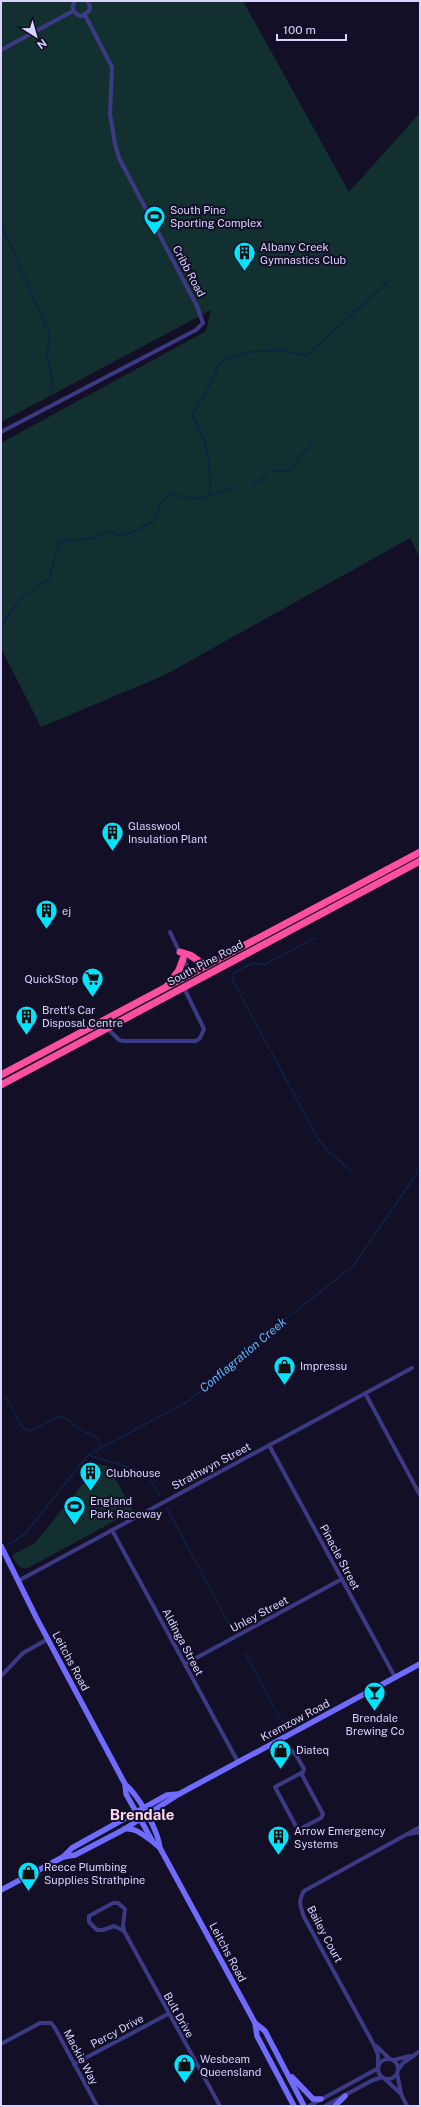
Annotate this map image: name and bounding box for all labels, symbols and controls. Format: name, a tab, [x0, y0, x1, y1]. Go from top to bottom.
north arrow	[16, 16, 56, 56]
scale bar	[277, 16, 346, 42]
text: 100 m	[283, 23, 316, 37]
text: N	[35, 37, 49, 51]
sports icon: South Pine Sporting Complex	[142, 203, 168, 236]
place label: South Pine Sporting Complex	[170, 204, 262, 229]
building icon: Albany Creek Gymnastics Club	[232, 240, 258, 273]
place label: Albany Creek Gymnastics Club	[260, 241, 347, 266]
street label: Cribb Road	[170, 243, 208, 299]
building icon: Glasswool Insulation Plant	[99, 819, 125, 852]
place label: Glasswool Insulation Plant	[128, 820, 208, 845]
building icon: ej	[34, 898, 60, 931]
place label: ej	[62, 905, 71, 917]
street label: South Pine Road	[165, 938, 245, 988]
supermarket icon: QuickStop	[80, 966, 106, 999]
place label: QuickStop	[24, 973, 78, 985]
building icon: Brett's Car Disposal Centre	[13, 1003, 39, 1036]
place label: Brett's Car Disposal Centre	[42, 1004, 123, 1029]
water label: Conflagration Creek	[197, 1314, 289, 1395]
shop icon: Impressu	[271, 1353, 297, 1386]
place label: Impressu	[300, 1360, 347, 1372]
street label: Strathwyn Street	[170, 1440, 252, 1492]
building icon: Clubhouse	[77, 1460, 103, 1493]
place label: Clubhouse	[106, 1467, 160, 1479]
sports icon: England Park Raceway	[62, 1494, 88, 1527]
place label: England Park Raceway	[90, 1495, 162, 1520]
street label: Pinacle Street	[318, 1522, 362, 1592]
street label: Unley Street	[228, 1594, 290, 1634]
street label: Aldinga Street	[160, 1606, 206, 1678]
street label: Leitchs Road	[50, 1629, 92, 1693]
bar icon: Brendale Brewing Co	[362, 1679, 388, 1712]
street label: Kremzow Road	[259, 1697, 331, 1743]
place label: Brendale Brewing Co	[346, 1712, 404, 1737]
shop icon: Diateq	[268, 1737, 294, 1770]
place label: Diateq	[296, 1744, 329, 1756]
district label: Brendale	[110, 1806, 174, 1823]
building icon: Arrow Emergency Systems	[265, 1824, 291, 1857]
place label: Arrow Emergency Systems	[294, 1825, 385, 1850]
shop icon: Reece Plumbing Supplies Strathpine	[16, 1860, 42, 1893]
place label: Reece Plumbing Supplies Strathpine	[44, 1861, 145, 1886]
street label: Bailey Court	[305, 1904, 345, 1964]
street label: Leitchs Road	[207, 1920, 249, 1984]
street label: Bult Drive	[162, 1990, 196, 2040]
street label: Percy Drive	[89, 2012, 145, 2050]
street label: Mackie Way	[61, 2027, 101, 2087]
shop icon: Wesbeam Queensland	[171, 2052, 197, 2085]
place label: Wesbeam Queensland	[200, 2053, 261, 2078]

